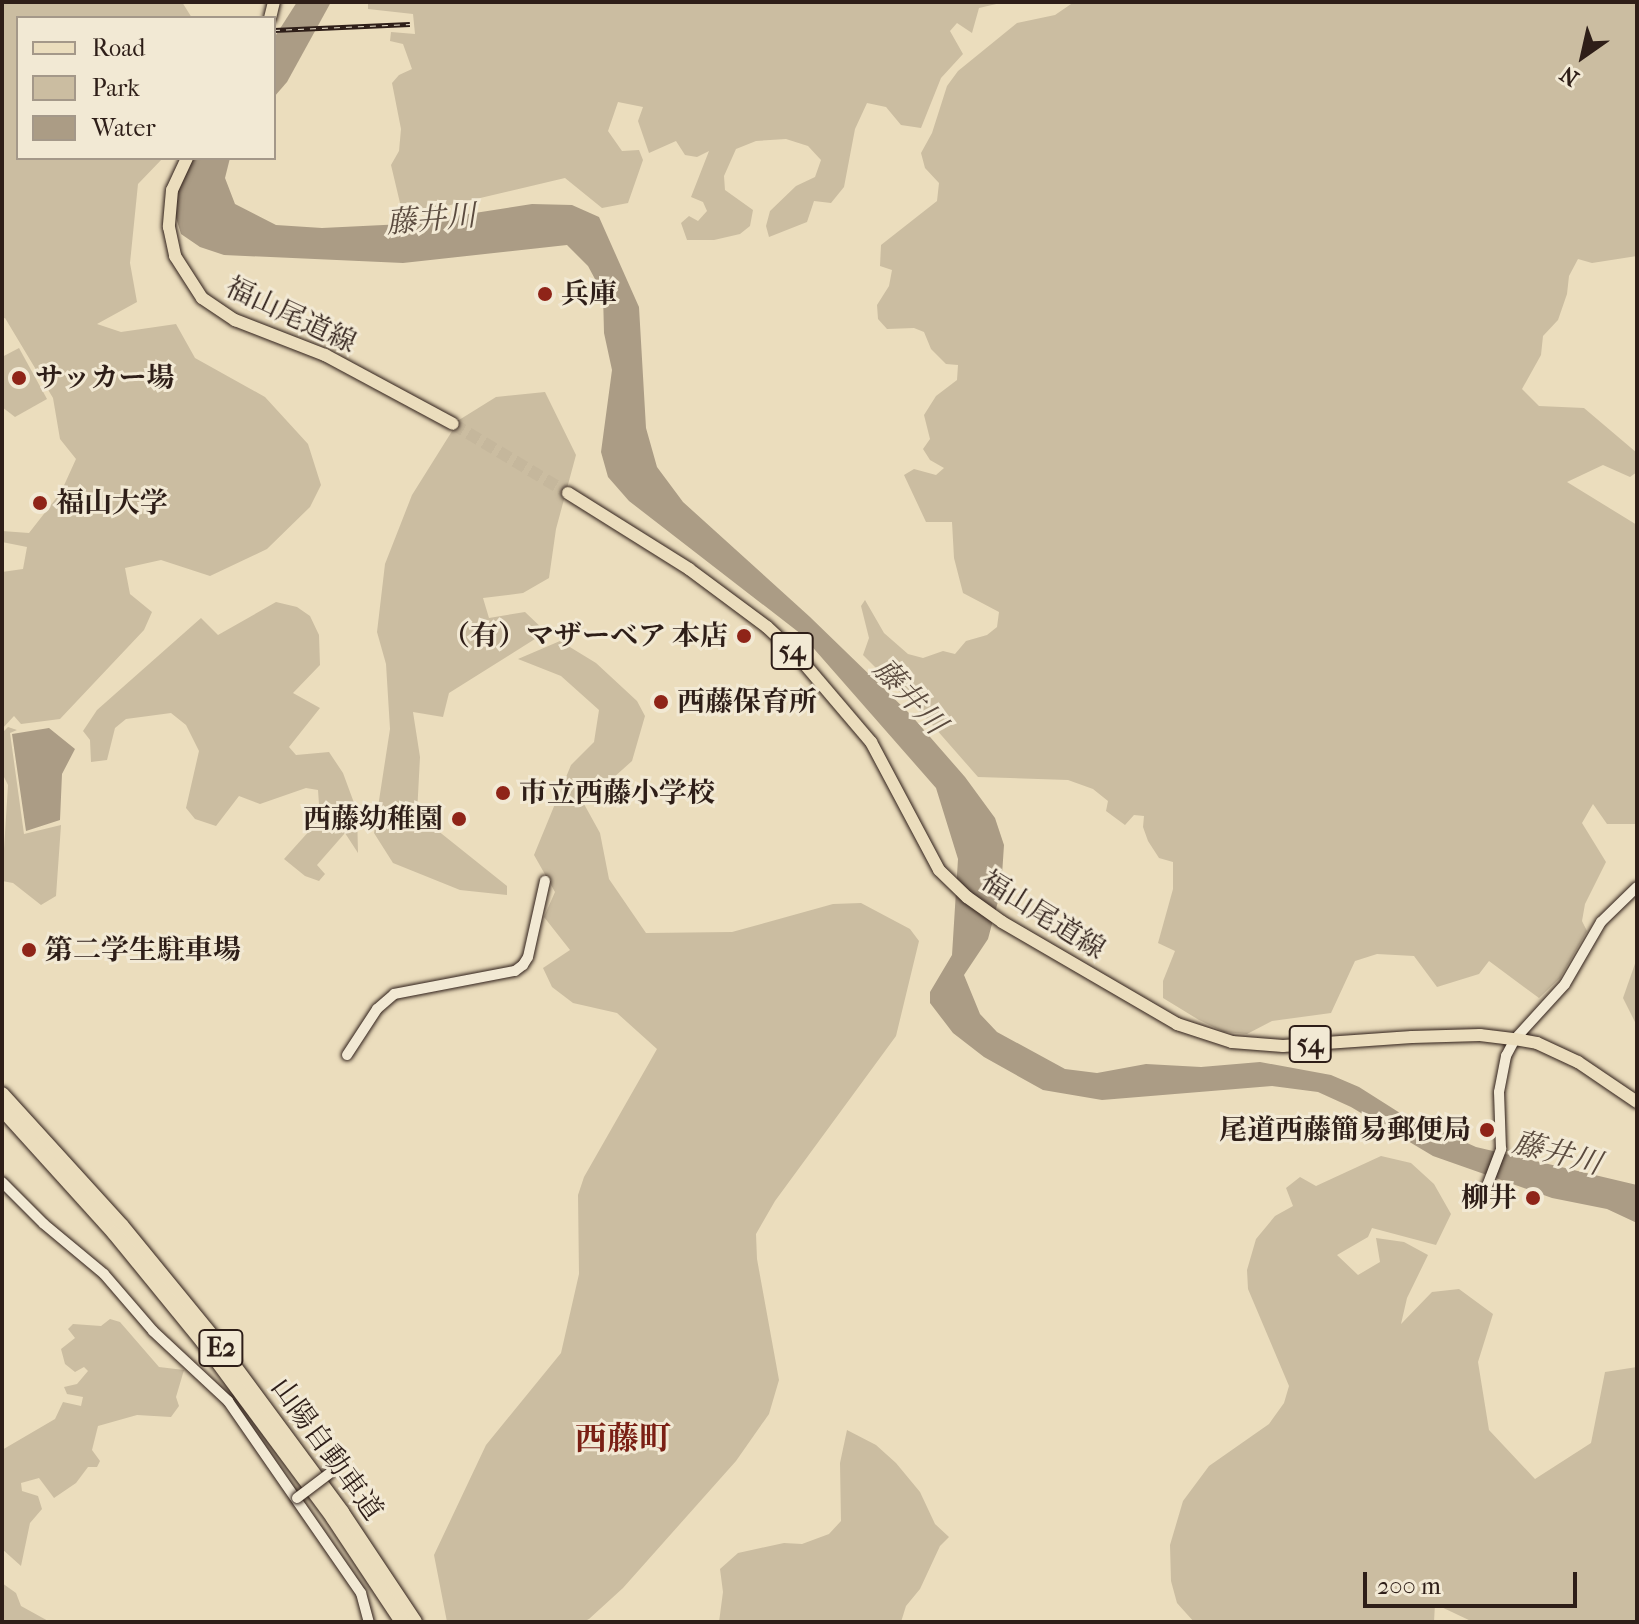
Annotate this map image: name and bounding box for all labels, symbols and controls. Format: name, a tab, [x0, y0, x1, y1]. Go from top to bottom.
legend	[16, 16, 276, 160]
north arrow	[1543, 16, 1623, 96]
text: Road	[92, 34, 145, 62]
text: N	[1555, 60, 1584, 91]
text: Park	[92, 74, 140, 102]
text: Water	[92, 114, 156, 142]
water label: 藤井川	[385, 198, 477, 242]
street label: 福山尾道線	[220, 270, 362, 360]
place label: 兵庫	[561, 277, 617, 311]
marker: 兵庫	[536, 285, 554, 303]
place label: サッカー場	[35, 361, 175, 395]
marker: サッカー場	[10, 369, 28, 387]
place label: 福山大学	[56, 486, 168, 520]
marker: 福山大学	[31, 494, 49, 512]
place label: （有）マザーベア 本店	[442, 619, 728, 653]
marker: （有）マザーベア 本店	[735, 627, 753, 645]
road number: 54	[770, 629, 814, 673]
water label: 藤井川	[865, 652, 953, 742]
place label: 西藤保育所	[677, 685, 817, 719]
marker: 西藤保育所	[652, 693, 670, 711]
place label: 市立西藤小学校	[519, 776, 715, 810]
marker: 市立西藤小学校	[494, 784, 512, 802]
place label: 西藤幼稚園	[303, 802, 443, 836]
marker: 西藤幼稚園	[450, 810, 468, 828]
street label: 福山尾道線	[975, 864, 1111, 966]
place label: 第二学生駐車場	[45, 933, 241, 967]
marker: 第二学生駐車場	[20, 941, 38, 959]
road number: 54	[1288, 1022, 1332, 1066]
place label: 尾道西藤簡易郵便局	[1219, 1113, 1471, 1147]
marker: 尾道西藤簡易郵便局	[1478, 1121, 1496, 1139]
water label: 藤井川	[1509, 1125, 1605, 1183]
place label: 柳井	[1461, 1181, 1517, 1215]
marker: 柳井	[1524, 1189, 1542, 1207]
road number: E2	[197, 1326, 245, 1370]
street label: 山陽自動車道	[264, 1371, 390, 1527]
district label: 西藤町	[575, 1420, 671, 1458]
scale bar	[1367, 1556, 1581, 1606]
text: 200 m	[1377, 1572, 1441, 1600]

